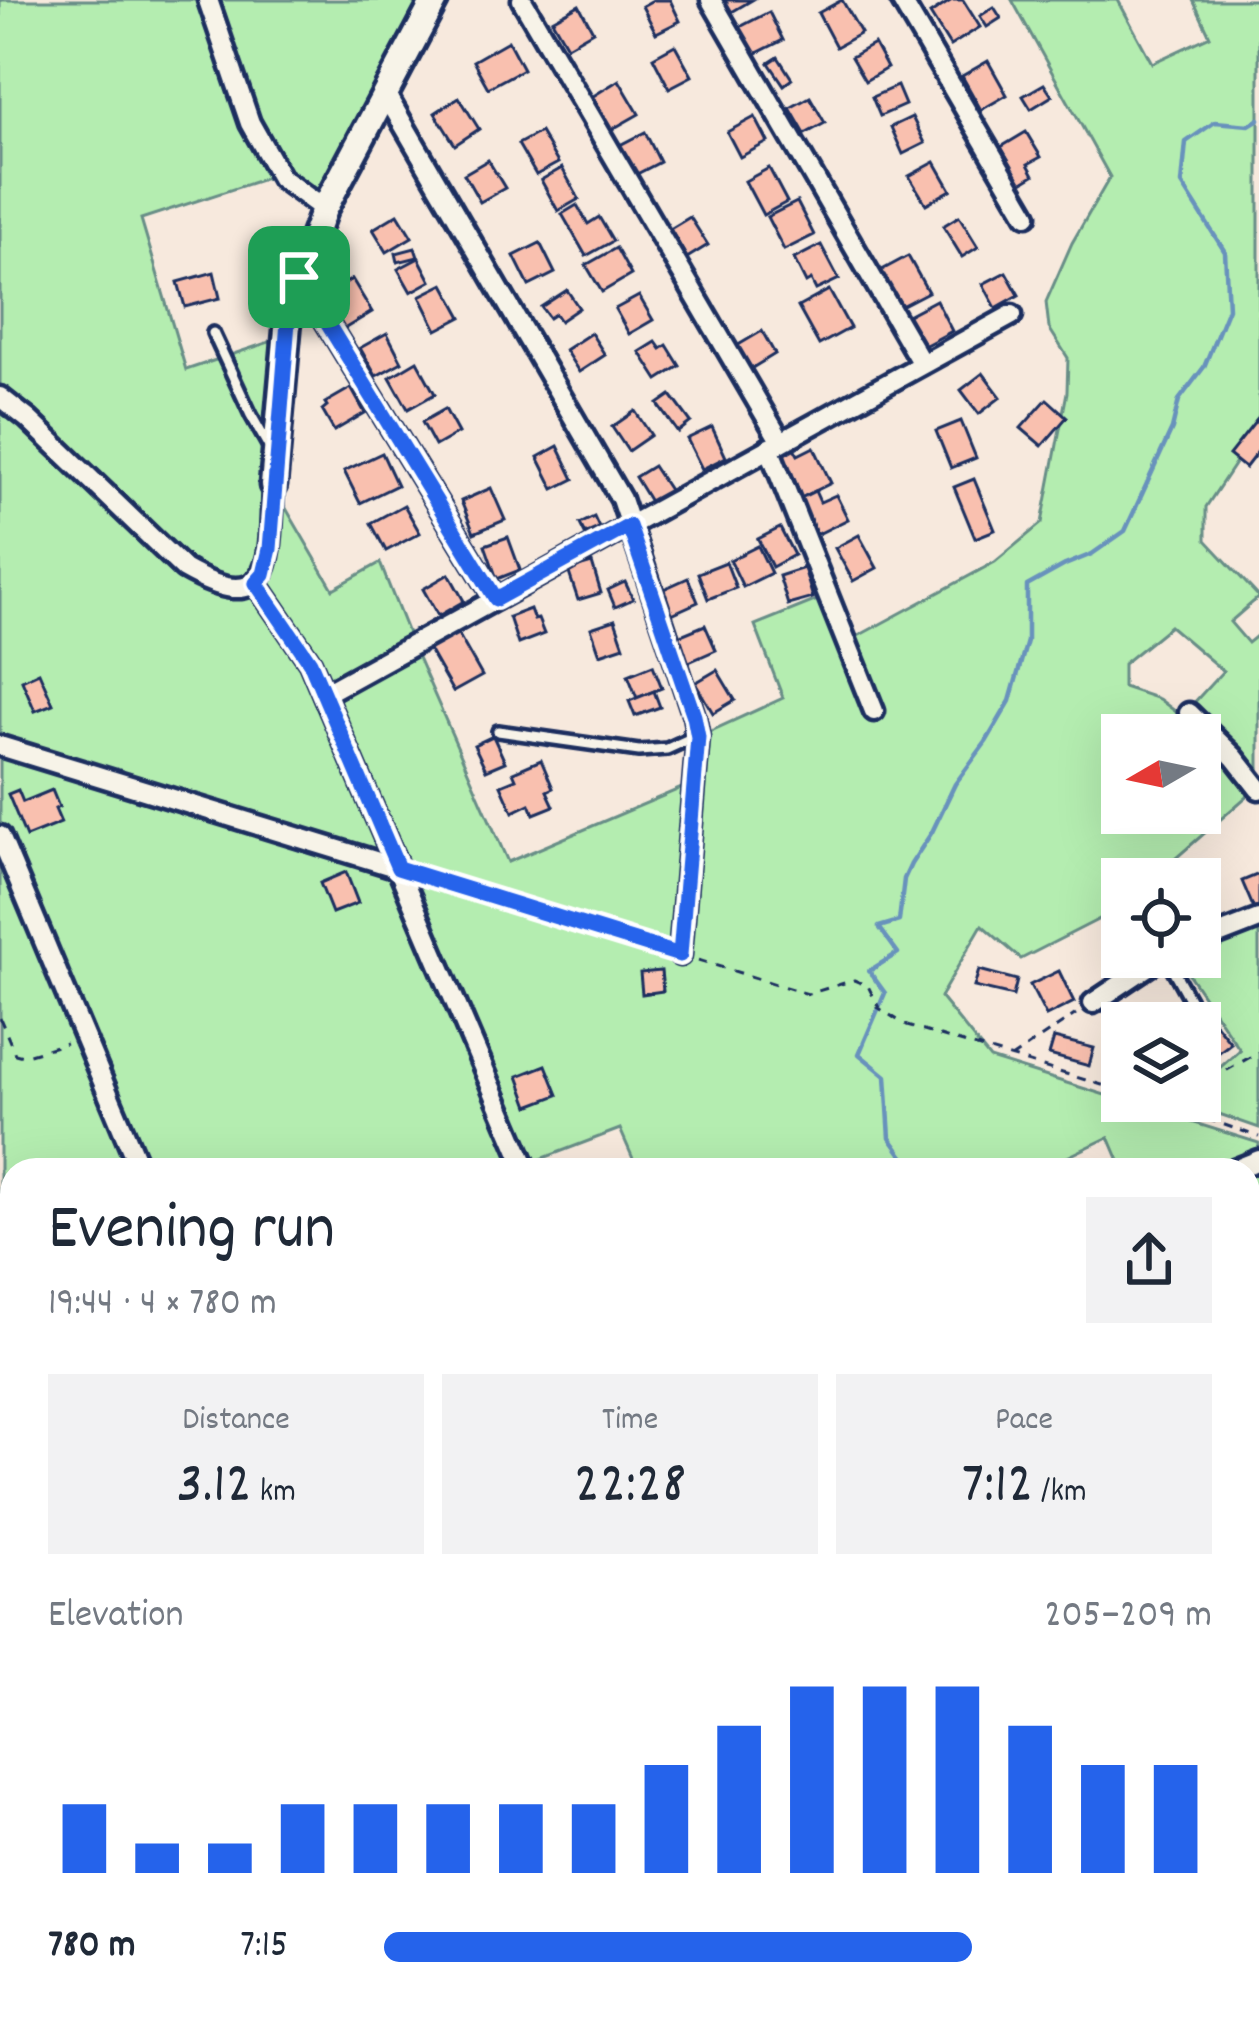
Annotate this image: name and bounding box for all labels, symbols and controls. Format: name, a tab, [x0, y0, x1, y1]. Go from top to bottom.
pin	[248, 226, 350, 328]
icon: arrive	[266, 244, 332, 310]
north arrow	[1101, 714, 1221, 834]
map controls	[1101, 714, 1221, 1122]
button: locate	[1101, 858, 1221, 978]
button: layers	[1101, 1002, 1221, 1122]
text: Evening run	[48, 1186, 335, 1280]
button: share	[1086, 1197, 1212, 1323]
text: 19:44 · 4 × 780 m	[48, 1278, 277, 1333]
text: Distance	[182, 1398, 290, 1445]
text: Time	[602, 1398, 658, 1445]
text: Pace	[995, 1398, 1053, 1445]
text: 3.12	[176, 1445, 252, 1531]
text: 22:28	[574, 1445, 686, 1531]
text: 7:12	[961, 1445, 1034, 1531]
text: km	[252, 1470, 296, 1517]
text: /km	[1034, 1470, 1087, 1517]
text: Elevation	[48, 1590, 184, 1645]
text: 205–209 m	[1044, 1590, 1212, 1645]
text: 780 m	[48, 1920, 136, 1975]
text: 7:15	[240, 1920, 288, 1975]

